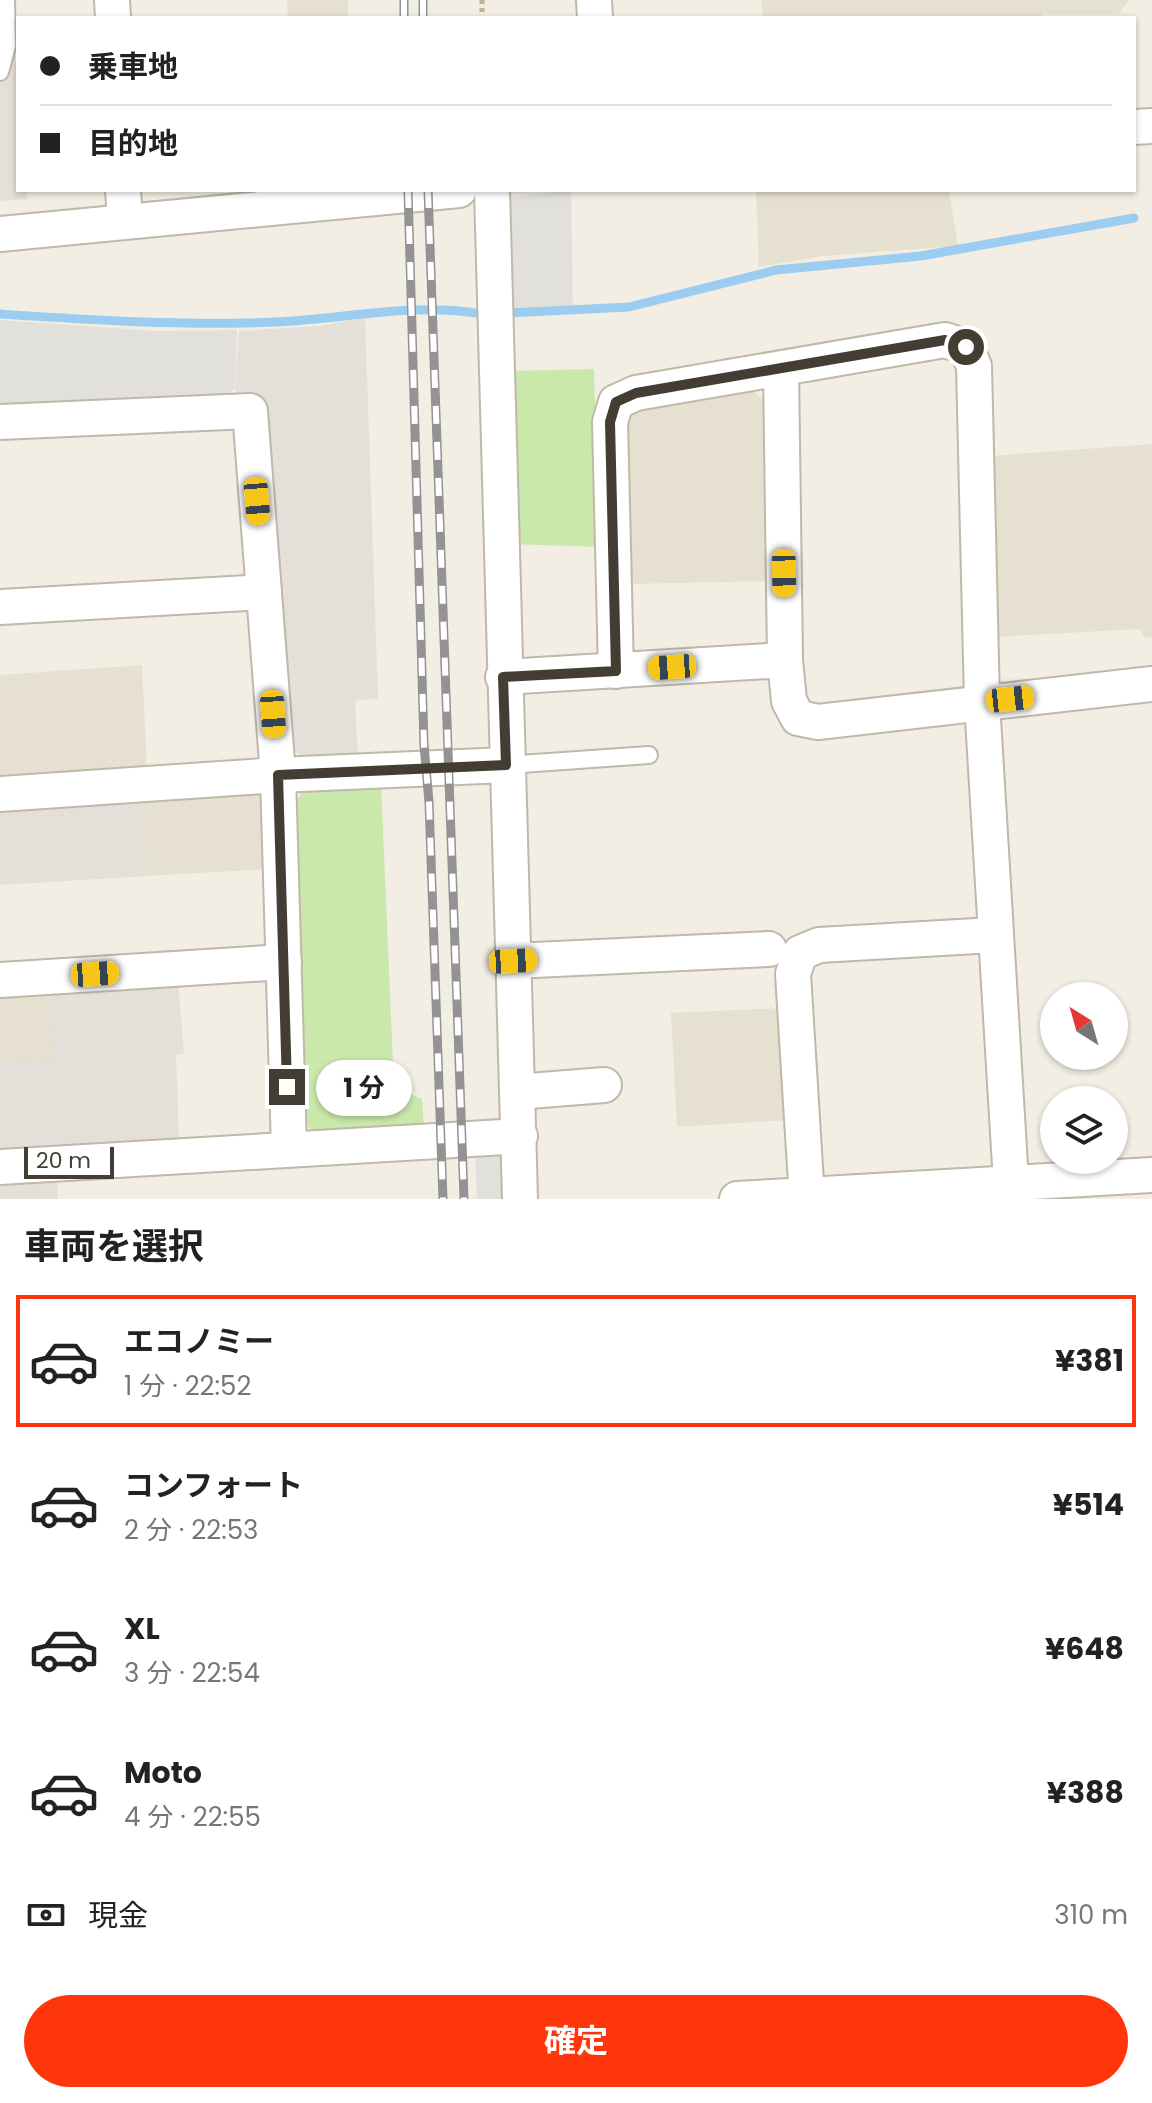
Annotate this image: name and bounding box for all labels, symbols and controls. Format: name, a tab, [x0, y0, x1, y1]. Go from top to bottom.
text: 乗車地	[88, 45, 178, 88]
text: 目的地	[88, 122, 178, 165]
route start	[948, 329, 984, 365]
car	[243, 476, 271, 526]
car	[772, 549, 796, 597]
car	[647, 653, 697, 681]
car	[985, 685, 1035, 713]
car	[259, 689, 287, 739]
car	[488, 948, 538, 974]
car	[70, 960, 120, 988]
north arrow	[1040, 982, 1128, 1070]
map controls	[1040, 982, 1128, 1174]
callout: 1 分	[315, 1059, 411, 1115]
route end	[269, 1069, 305, 1105]
text: 1 分	[343, 1070, 385, 1106]
button: layers	[1040, 1086, 1128, 1174]
scale bar	[24, 1143, 114, 1179]
text: 20 m	[36, 1145, 91, 1176]
text: 車両を選択	[24, 1221, 204, 1272]
text: エコノミー	[124, 1320, 274, 1363]
icon: car	[28, 1325, 100, 1397]
text: ¥381	[1055, 1339, 1124, 1382]
text: 1 分 · 22:52	[124, 1368, 251, 1404]
text: コンフォート	[124, 1464, 303, 1507]
icon: car	[28, 1469, 100, 1541]
text: ¥514	[1053, 1483, 1124, 1526]
text: 2 分 · 22:53	[124, 1512, 258, 1548]
text: XL	[124, 1607, 160, 1650]
icon: car	[28, 1613, 100, 1685]
text: ¥648	[1045, 1627, 1124, 1670]
text: 3 分 · 22:54	[124, 1655, 260, 1691]
text: Moto	[124, 1751, 202, 1794]
icon: car	[28, 1757, 100, 1829]
text: ¥388	[1047, 1771, 1124, 1814]
text: 4 分 · 22:55	[124, 1799, 261, 1835]
icon: cash	[24, 1893, 68, 1937]
text: 現金	[88, 1894, 148, 1937]
text: 310 m	[1054, 1897, 1128, 1933]
button: 確定	[24, 1995, 1128, 2087]

